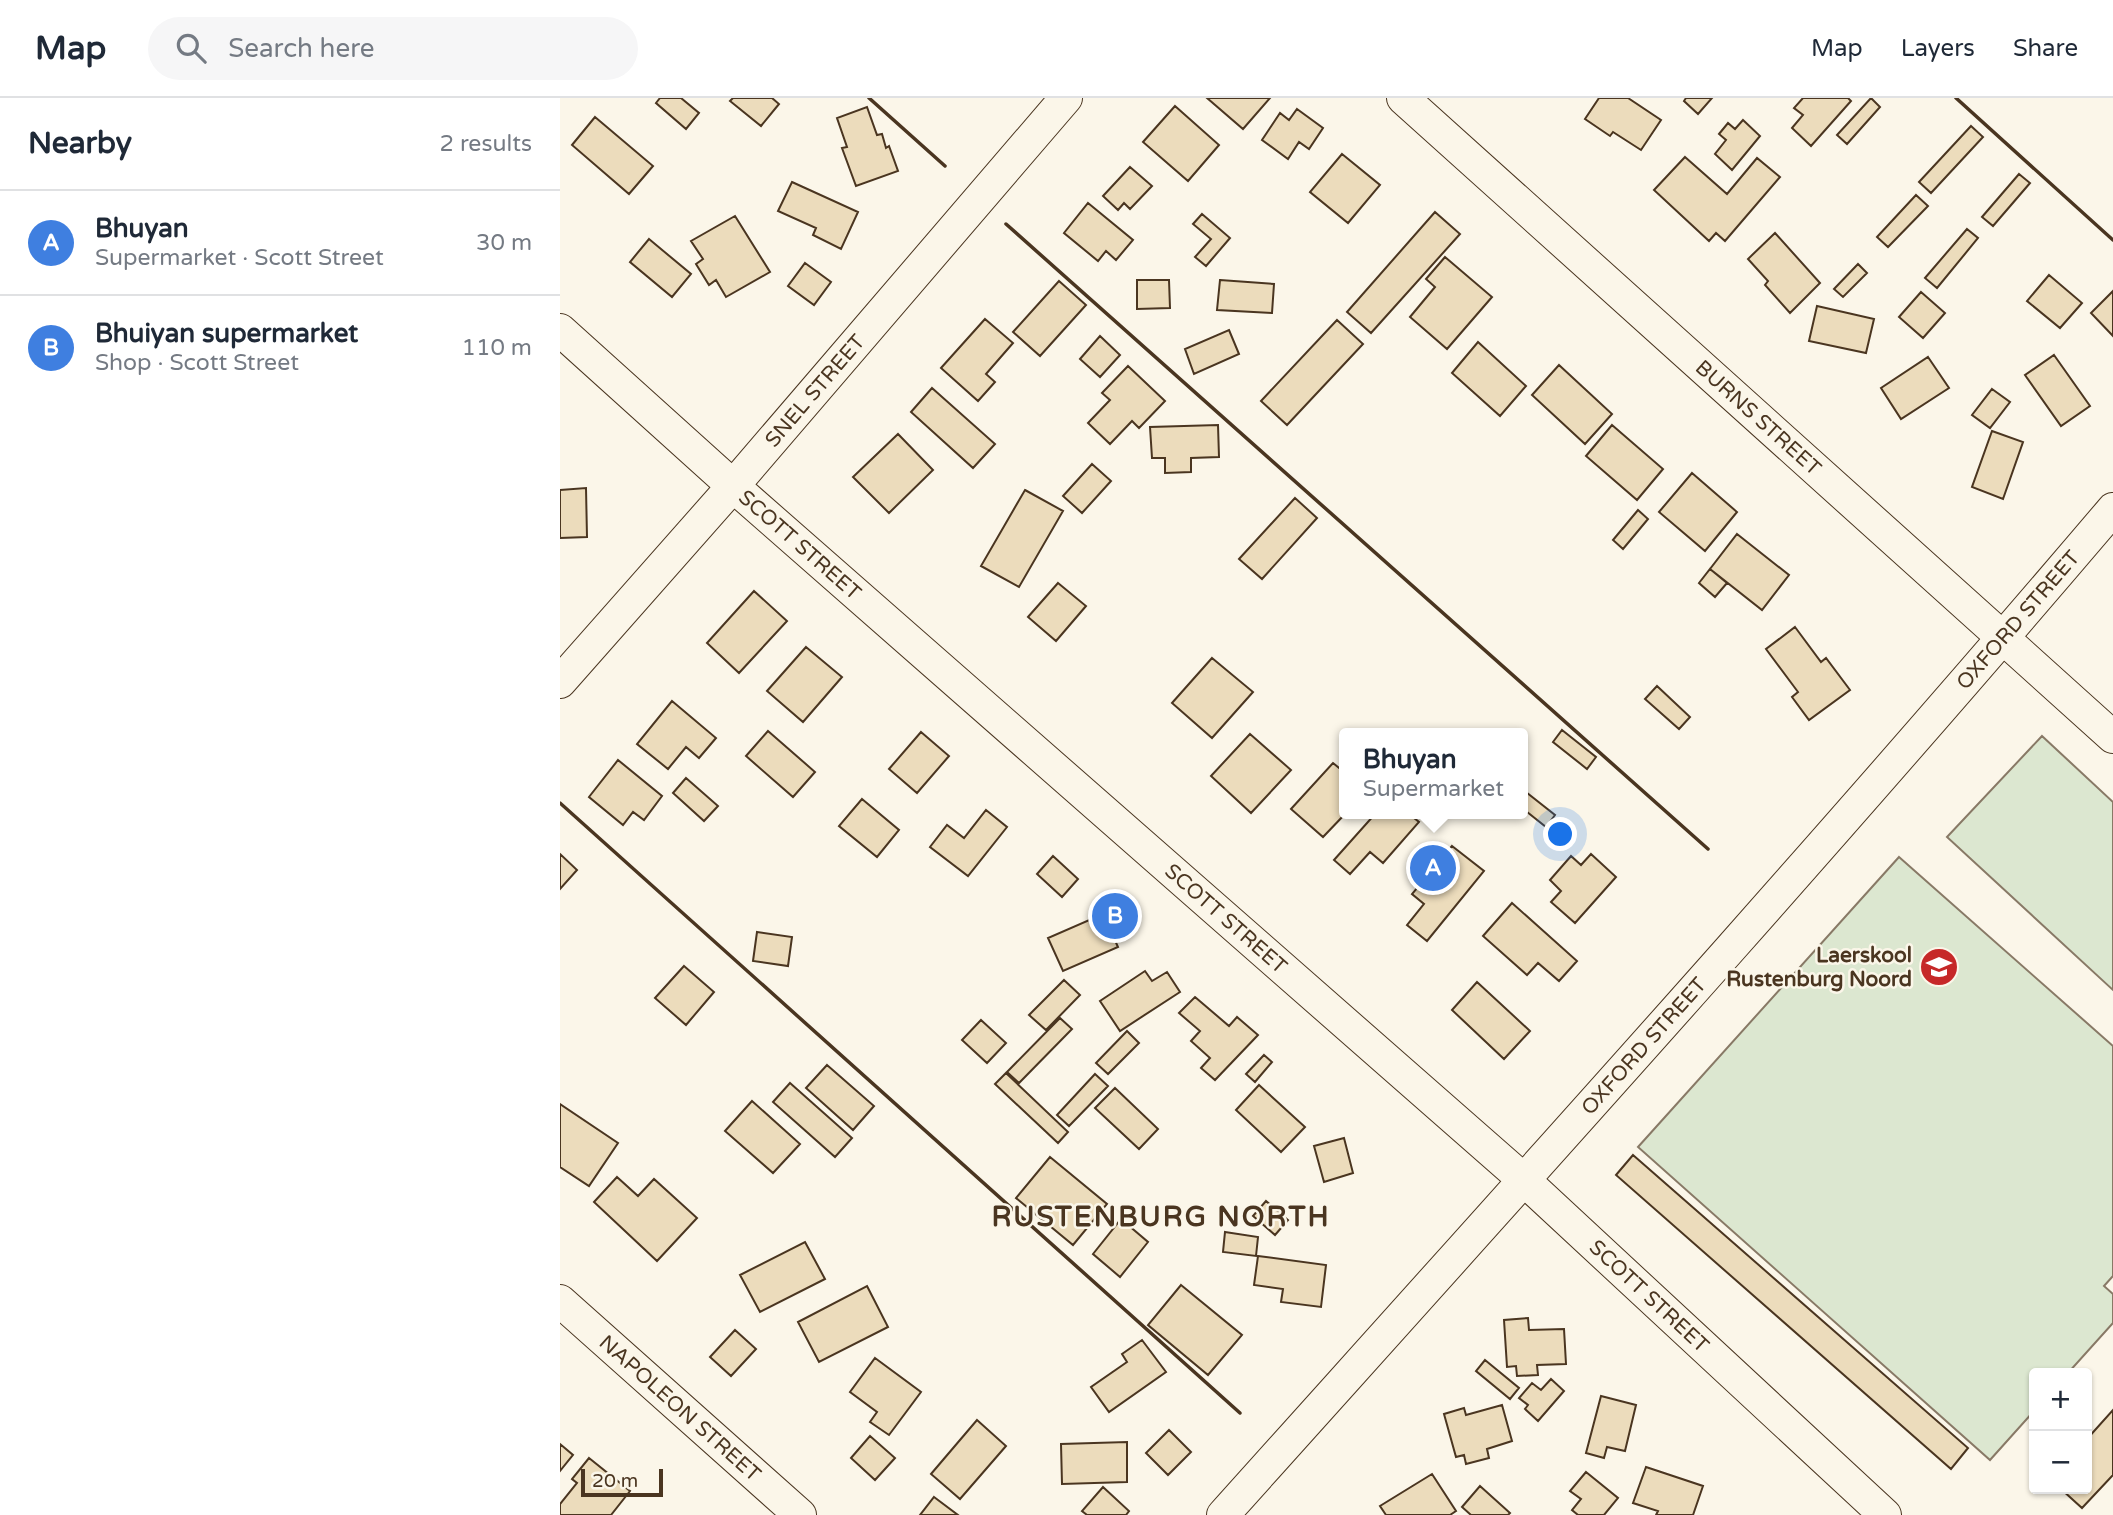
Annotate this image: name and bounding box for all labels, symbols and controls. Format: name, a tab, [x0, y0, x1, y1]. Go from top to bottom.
search box	[148, 17, 638, 80]
text: Map	[35, 29, 106, 68]
icon: search	[172, 29, 210, 67]
text: Search here	[228, 33, 374, 64]
text: Map	[1811, 34, 1863, 63]
text: Layers	[1901, 34, 1975, 63]
text: Share	[2013, 34, 2078, 63]
text: Nearby	[28, 125, 132, 162]
text: 2 results	[439, 130, 532, 158]
text: Bhuyan	[95, 213, 189, 244]
text: A	[42, 229, 60, 257]
text: 30 m	[476, 229, 532, 257]
text: Supermarket · Scott Street	[95, 244, 384, 272]
text: Bhuiyan supermarket	[95, 318, 358, 349]
street label: SNEL STREET	[760, 329, 870, 452]
text: B	[43, 334, 59, 362]
text: 110 m	[462, 334, 532, 362]
text: Shop · Scott Street	[95, 349, 299, 377]
street label: BURNS STREET	[1690, 355, 1826, 481]
street label: SCOTT STREET	[734, 484, 866, 605]
street label: OXFORD STREET	[1951, 545, 2085, 695]
popup	[1339, 728, 1528, 819]
text: Bhuyan	[1363, 744, 1457, 775]
text: Supermarket	[1363, 775, 1504, 803]
your location	[1543, 817, 1577, 851]
pin: A	[1410, 842, 1456, 894]
street label: SCOTT STREET	[1160, 858, 1292, 979]
pin: B	[1092, 890, 1138, 942]
place label: Laerskool Rustenburg Noord	[1726, 943, 1912, 992]
school or university icon: Laerskool Rustenburg Noord	[1918, 946, 1960, 988]
street label: OXFORD STREET	[1576, 972, 1712, 1120]
district label: RUSTENBURG NORTH	[991, 1200, 1331, 1234]
street label: SCOTT STREET	[1584, 1235, 1714, 1358]
street label: NAPOLEON STREET	[594, 1330, 766, 1487]
map controls	[2029, 1368, 2092, 1494]
button: +	[2029, 1368, 2092, 1431]
button: −	[2029, 1431, 2092, 1494]
scale bar	[581, 1466, 663, 1498]
text: 20 m	[592, 1470, 638, 1492]

